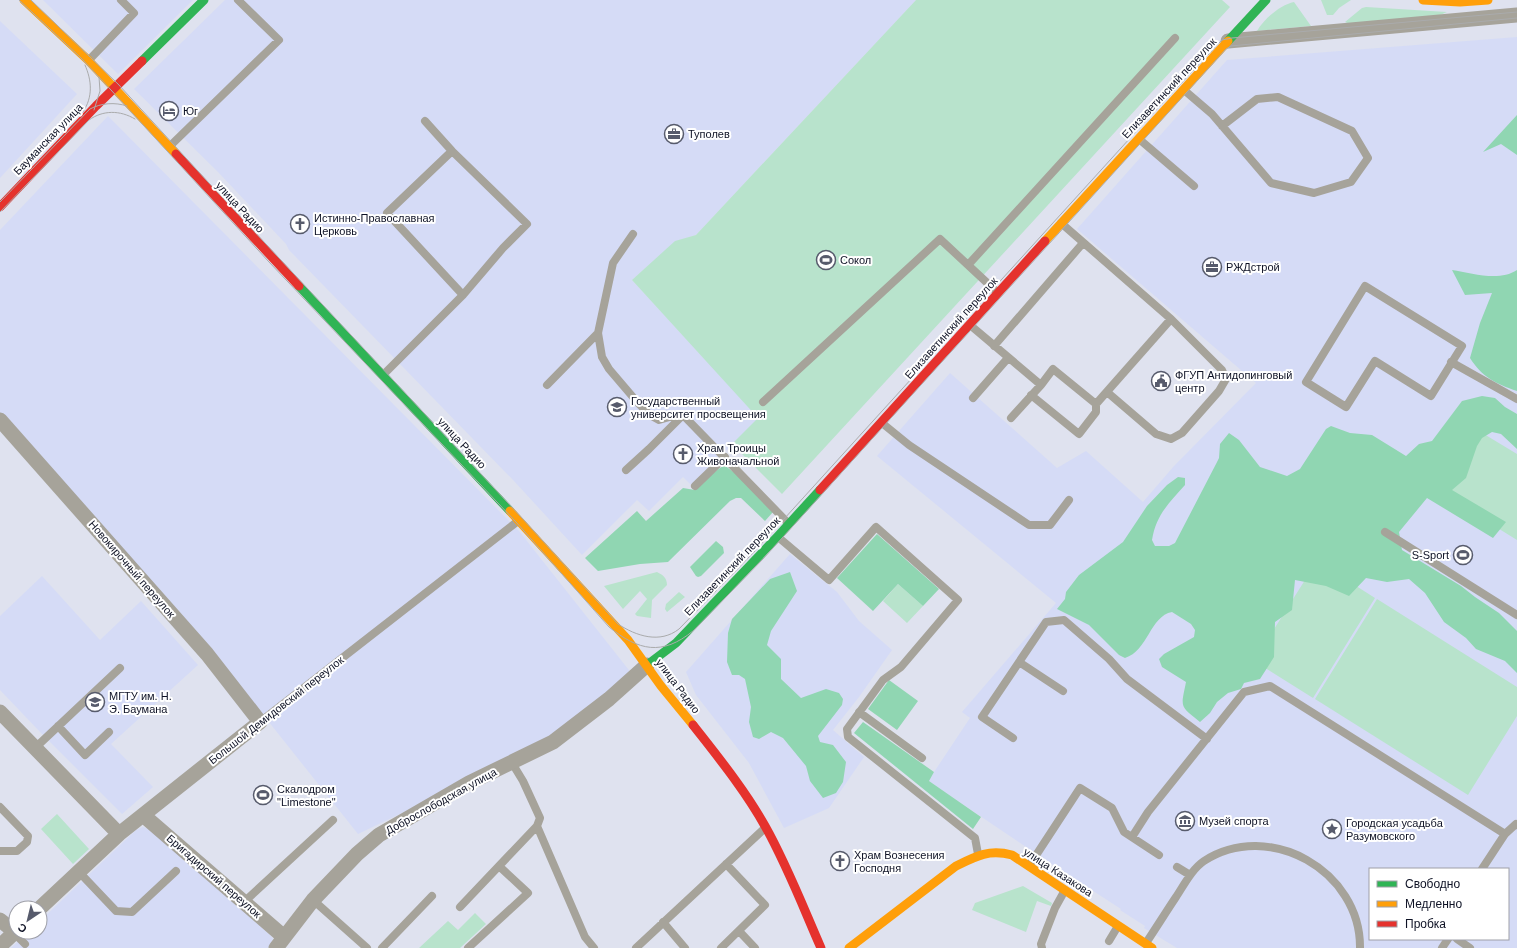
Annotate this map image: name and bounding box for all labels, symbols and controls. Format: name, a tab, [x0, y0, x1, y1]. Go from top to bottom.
street label: Елизаветинский переулок	[1119, 35, 1219, 140]
street label: Бауманская улица	[11, 100, 86, 177]
hotel icon: Юг	[158, 100, 180, 122]
place label: Юг	[183, 105, 198, 117]
office icon: Туполев	[663, 123, 685, 145]
place label: Туполев	[688, 128, 730, 140]
street label: улица Радио	[213, 179, 267, 235]
place label: Истинно-Православная Церковь	[314, 212, 435, 237]
church icon: Истинно-Православная Церковь	[289, 213, 311, 235]
sports icon: Сокол	[815, 249, 837, 271]
place label: Сокол	[840, 254, 871, 266]
office icon: РЖДстрой	[1201, 256, 1223, 278]
place label: РЖДстрой	[1226, 261, 1280, 273]
street label: Елизаветинский переулок	[902, 275, 1000, 381]
place label: ФГУП Антидопинговый центр	[1175, 369, 1292, 394]
public building icon: ФГУП Антидопинговый центр	[1150, 370, 1172, 392]
place label: Государственный университет просвещения	[631, 395, 766, 420]
school or university icon: Государственный университет просвещения	[606, 396, 628, 418]
street label: улица Радио	[435, 415, 489, 471]
place label: Храм Троицы Живоначальной	[697, 442, 779, 467]
church icon: Храм Троицы Живоначальной	[672, 443, 694, 465]
street label: Елизаветинский переулок	[682, 514, 782, 618]
street label: Новокирочный переулок	[87, 518, 178, 620]
sports icon: S-Sport	[1452, 544, 1474, 566]
place label: S-Sport	[1412, 549, 1449, 561]
street label: Большой Демидовский переулок	[206, 654, 346, 766]
street label: улица Радио	[654, 656, 702, 716]
place label: МГТУ им. Н. Э. Баумана	[109, 690, 172, 715]
school or university icon: МГТУ им. Н. Э. Баумана	[84, 691, 106, 713]
street label: Доброслободская улица	[383, 765, 499, 837]
place label: Скалодром "Limestone"	[277, 783, 336, 808]
sports icon: Скалодром "Limestone"	[252, 784, 274, 806]
museum icon: Музей спорта	[1174, 810, 1196, 832]
place label: Музей спорта	[1199, 815, 1269, 827]
place label: Городская усадьба Разумовского	[1346, 817, 1444, 842]
place icon: Городская усадьба Разумовского	[1321, 818, 1343, 840]
street label: Бригадирский переулок	[165, 832, 264, 920]
street label: улица Казакова	[1021, 845, 1095, 899]
place label: Храм Вознесения Господня	[854, 849, 945, 874]
church icon: Храм Вознесения Господня	[829, 850, 851, 872]
legend	[1369, 868, 1509, 940]
text: Свободно	[1405, 877, 1460, 891]
text: Медленно	[1405, 897, 1462, 911]
north arrow	[8, 900, 48, 940]
text: Пробка	[1405, 917, 1446, 931]
text: С	[16, 921, 29, 935]

